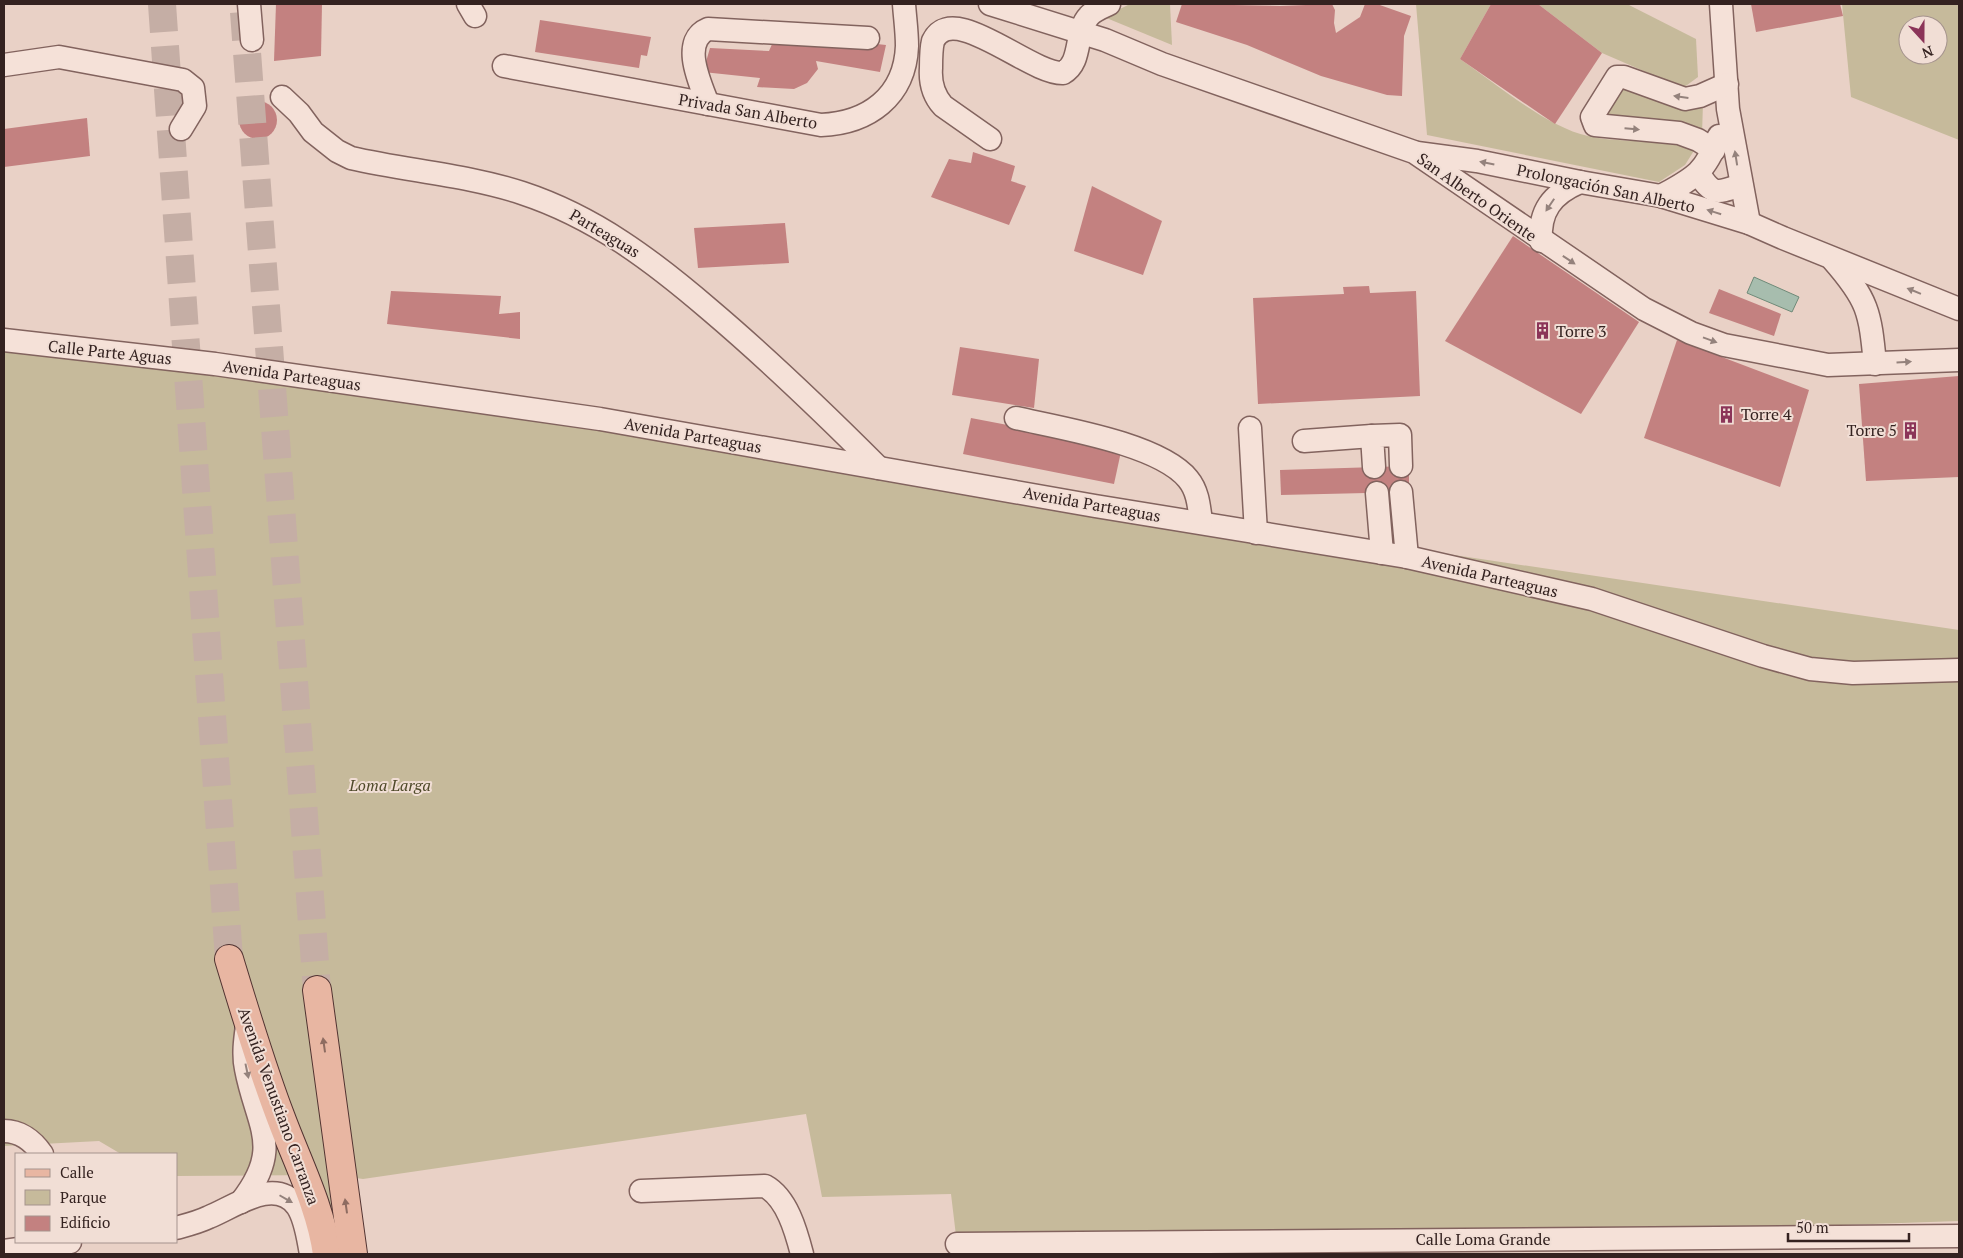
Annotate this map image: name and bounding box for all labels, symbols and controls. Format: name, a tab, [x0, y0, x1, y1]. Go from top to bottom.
north arrow	[1898, 15, 1948, 65]
text: N	[1919, 42, 1936, 64]
street label: Privada San Alberto	[677, 88, 819, 134]
one-way arrow	[1672, 93, 1688, 101]
one-way arrow	[1624, 125, 1640, 133]
street label: San Alberto Oriente	[1413, 147, 1541, 247]
one-way arrow	[1732, 149, 1740, 165]
one-way arrow	[1479, 158, 1495, 166]
street label: Prolongación San Alberto	[1515, 158, 1697, 218]
one-way arrow	[1545, 198, 1555, 212]
street label: Parteaguas	[566, 203, 644, 263]
one-way arrow	[1707, 208, 1722, 215]
one-way arrow	[1562, 255, 1576, 264]
one-way arrow	[1906, 287, 1921, 295]
place label: Torre 3	[1556, 320, 1607, 342]
building icon: Torre 3	[1532, 321, 1552, 341]
street label: Calle Parte Aguas	[47, 335, 173, 369]
one-way arrow	[1703, 336, 1718, 344]
street label: Avenida Parteaguas	[222, 354, 363, 396]
one-way arrow	[1896, 358, 1912, 366]
place label: Torre 4	[1741, 403, 1792, 425]
building icon: Torre 4	[1717, 404, 1737, 424]
street label: Avenida Parteaguas	[623, 412, 764, 458]
place label: Torre 5	[1847, 419, 1897, 441]
building icon: Torre 5	[1901, 420, 1921, 440]
street label: Avenida Parteaguas	[1022, 481, 1163, 527]
street label: Avenida Parteaguas	[1420, 550, 1560, 602]
park label: Loma Larga	[348, 774, 431, 796]
street label: Avenida Venustiano Carranza	[233, 1004, 325, 1208]
one-way arrow	[320, 1037, 328, 1053]
one-way arrow	[243, 1064, 251, 1079]
legend	[15, 1153, 178, 1243]
text: Calle	[60, 1162, 94, 1182]
text: Parque	[60, 1187, 107, 1207]
one-way arrow	[279, 1195, 294, 1203]
one-way arrow	[342, 1198, 350, 1214]
scale bar	[1788, 1210, 1909, 1242]
text: Edificio	[60, 1212, 110, 1232]
text: 50 m	[1796, 1217, 1829, 1237]
street label: Calle Loma Grande	[1415, 1228, 1551, 1250]

